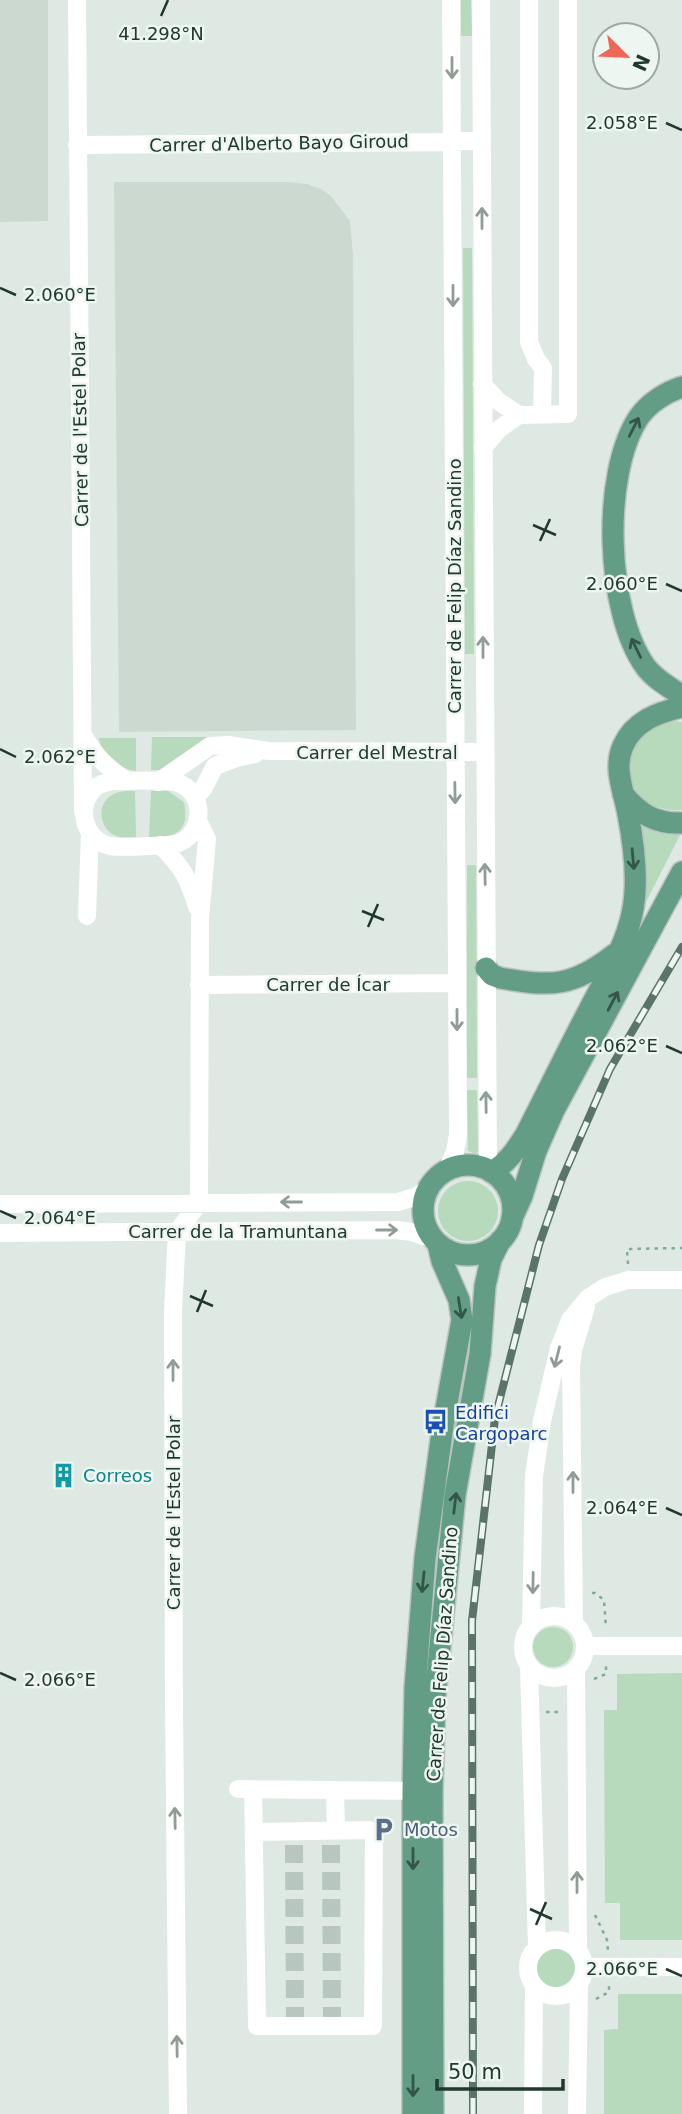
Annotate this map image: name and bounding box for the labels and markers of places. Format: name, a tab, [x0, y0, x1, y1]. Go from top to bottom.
place label: Edifici Cargoparc	[455, 1402, 547, 1444]
bus stop icon: Edifici Cargoparc	[421, 1408, 449, 1436]
building icon: Correos	[49, 1461, 77, 1489]
place label: Correos	[83, 1465, 152, 1486]
parking icon: Motos	[370, 1815, 398, 1843]
place label: Motos	[404, 1819, 458, 1840]

